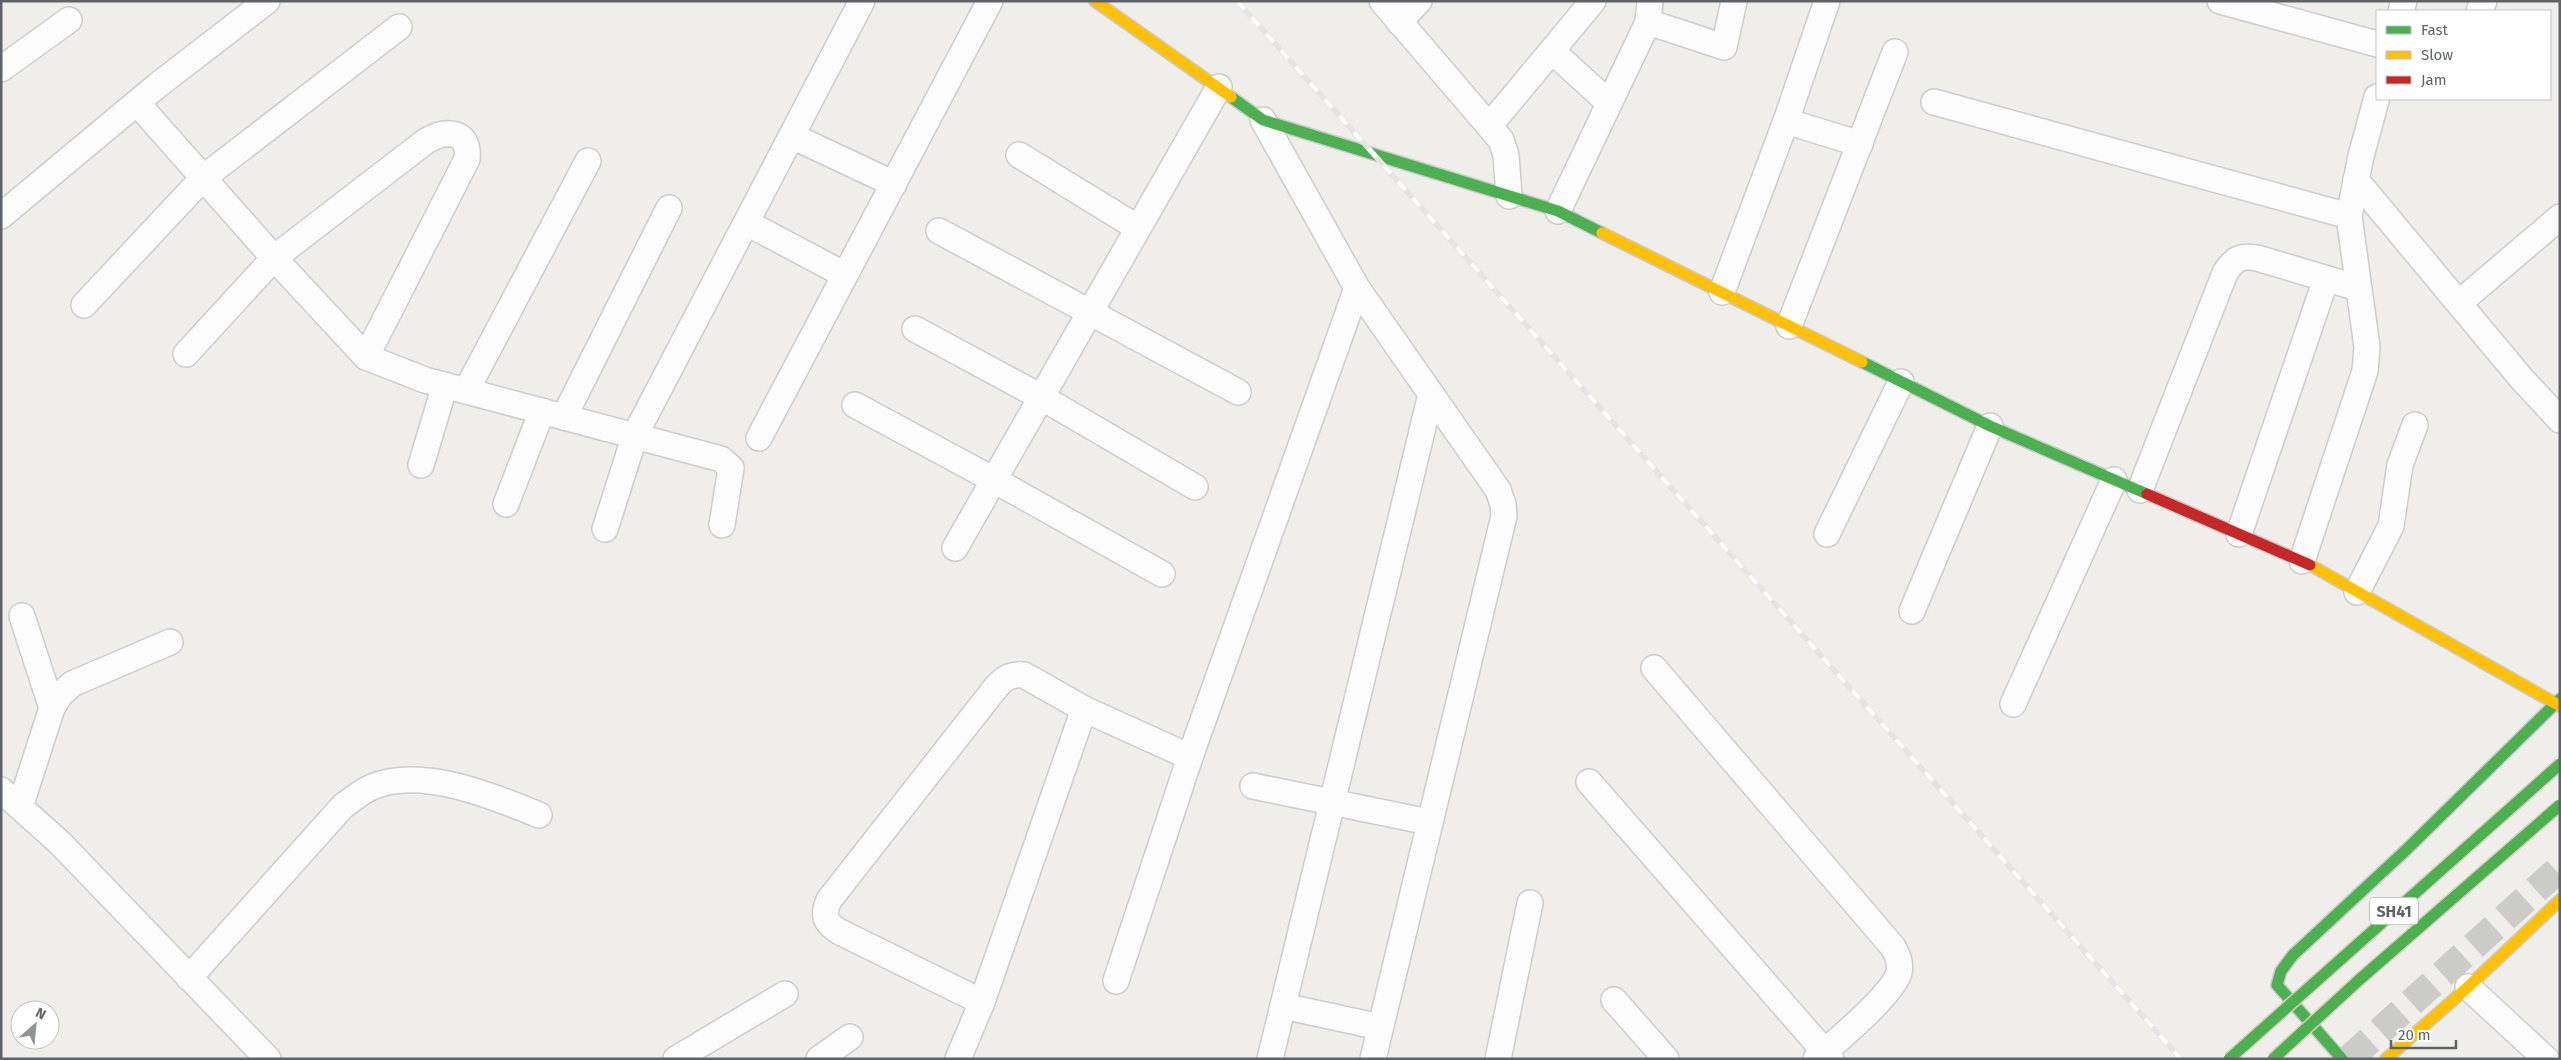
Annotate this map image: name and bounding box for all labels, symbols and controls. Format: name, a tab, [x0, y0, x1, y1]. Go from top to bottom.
legend	[2376, 10, 2551, 100]
text: Fast	[2421, 21, 2448, 39]
text: Slow	[2421, 46, 2453, 64]
text: Jam	[2421, 71, 2447, 89]
road number: SH41	[2370, 898, 2418, 924]
north arrow	[10, 1000, 60, 1050]
text: N	[33, 1004, 49, 1024]
scale bar	[2391, 1018, 2456, 1050]
text: 20 m	[2398, 1026, 2431, 1044]

